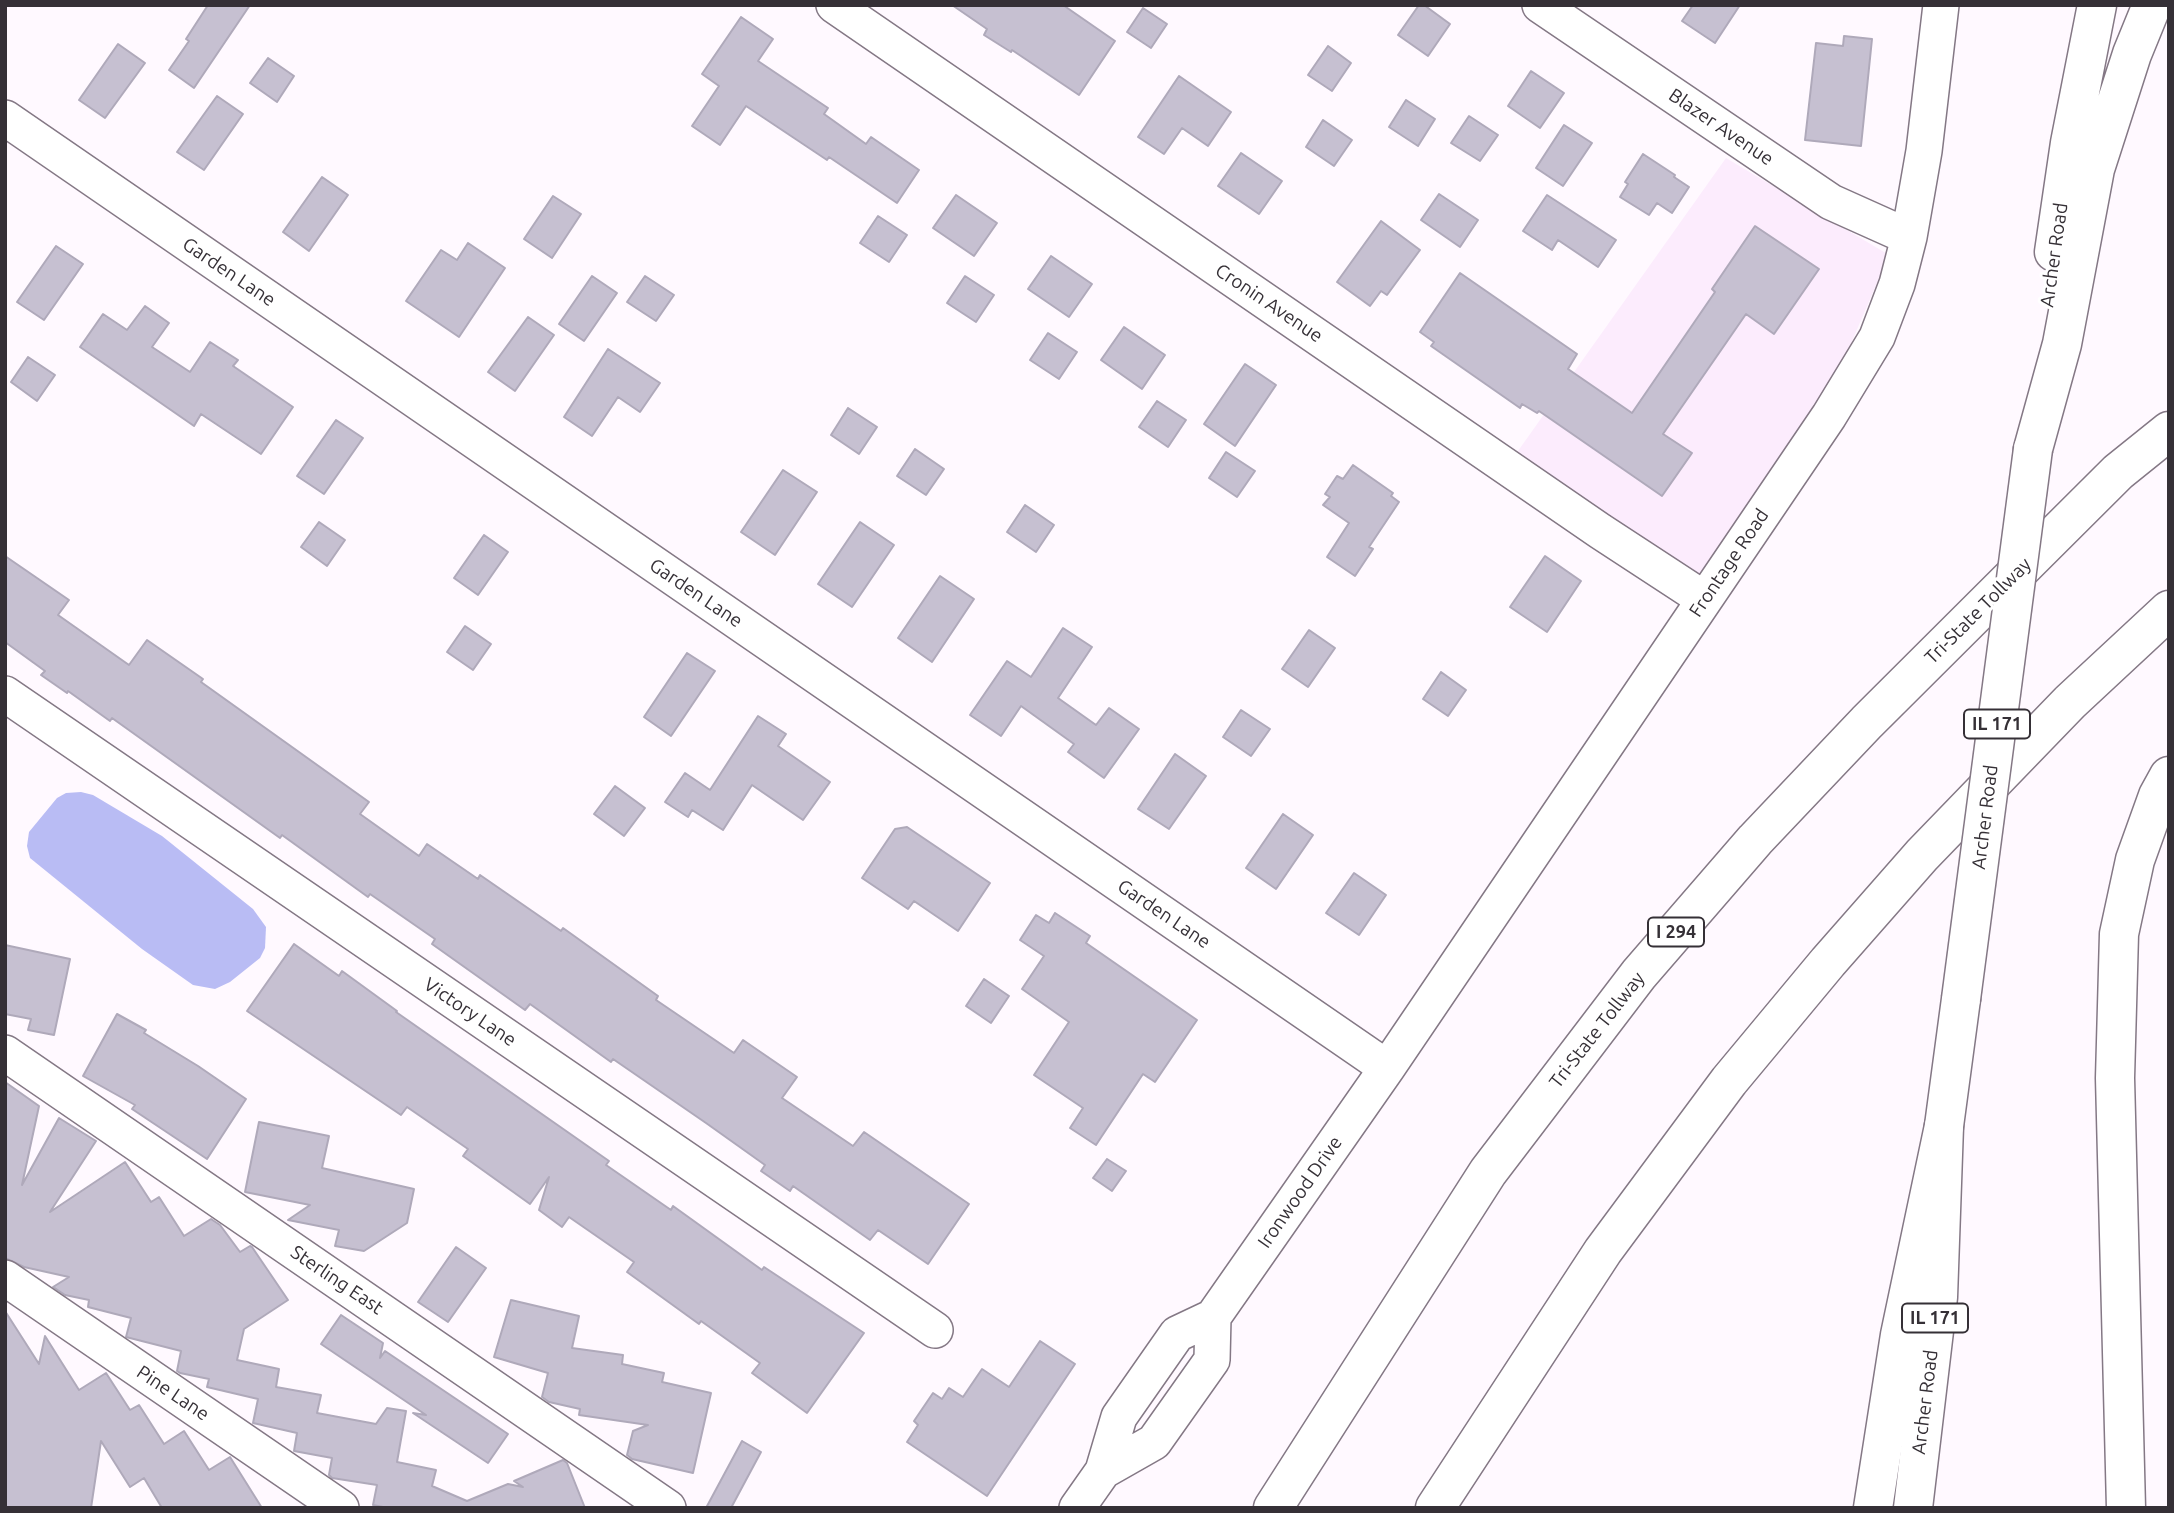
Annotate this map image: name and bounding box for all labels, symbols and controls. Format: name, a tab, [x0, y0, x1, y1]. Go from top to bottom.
street label: Blazer Avenue	[1664, 84, 1778, 170]
street label: Archer Road	[2035, 201, 2073, 309]
street label: Garden Lane	[178, 233, 280, 311]
street label: Cronin Avenue	[1211, 259, 1327, 347]
street label: Frontage Road	[1684, 505, 1774, 621]
street label: Tri-State Tollway	[1920, 553, 2036, 669]
street label: Garden Lane	[645, 554, 747, 632]
road number: IL 171	[1964, 710, 2030, 738]
street label: Archer Road	[1967, 763, 2003, 871]
street label: Garden Lane	[1113, 875, 1215, 953]
road number: I 294	[1648, 917, 1704, 946]
street label: Tri-State Tollway	[1545, 967, 1649, 1093]
street label: Victory Lane	[419, 973, 521, 1051]
street label: Ironwood Drive	[1253, 1132, 1347, 1252]
street label: Sterling East	[286, 1241, 388, 1319]
road number: IL 171	[1902, 1303, 1968, 1332]
street label: Archer Road	[1907, 1348, 1943, 1456]
street label: Pine Lane	[132, 1360, 214, 1426]

